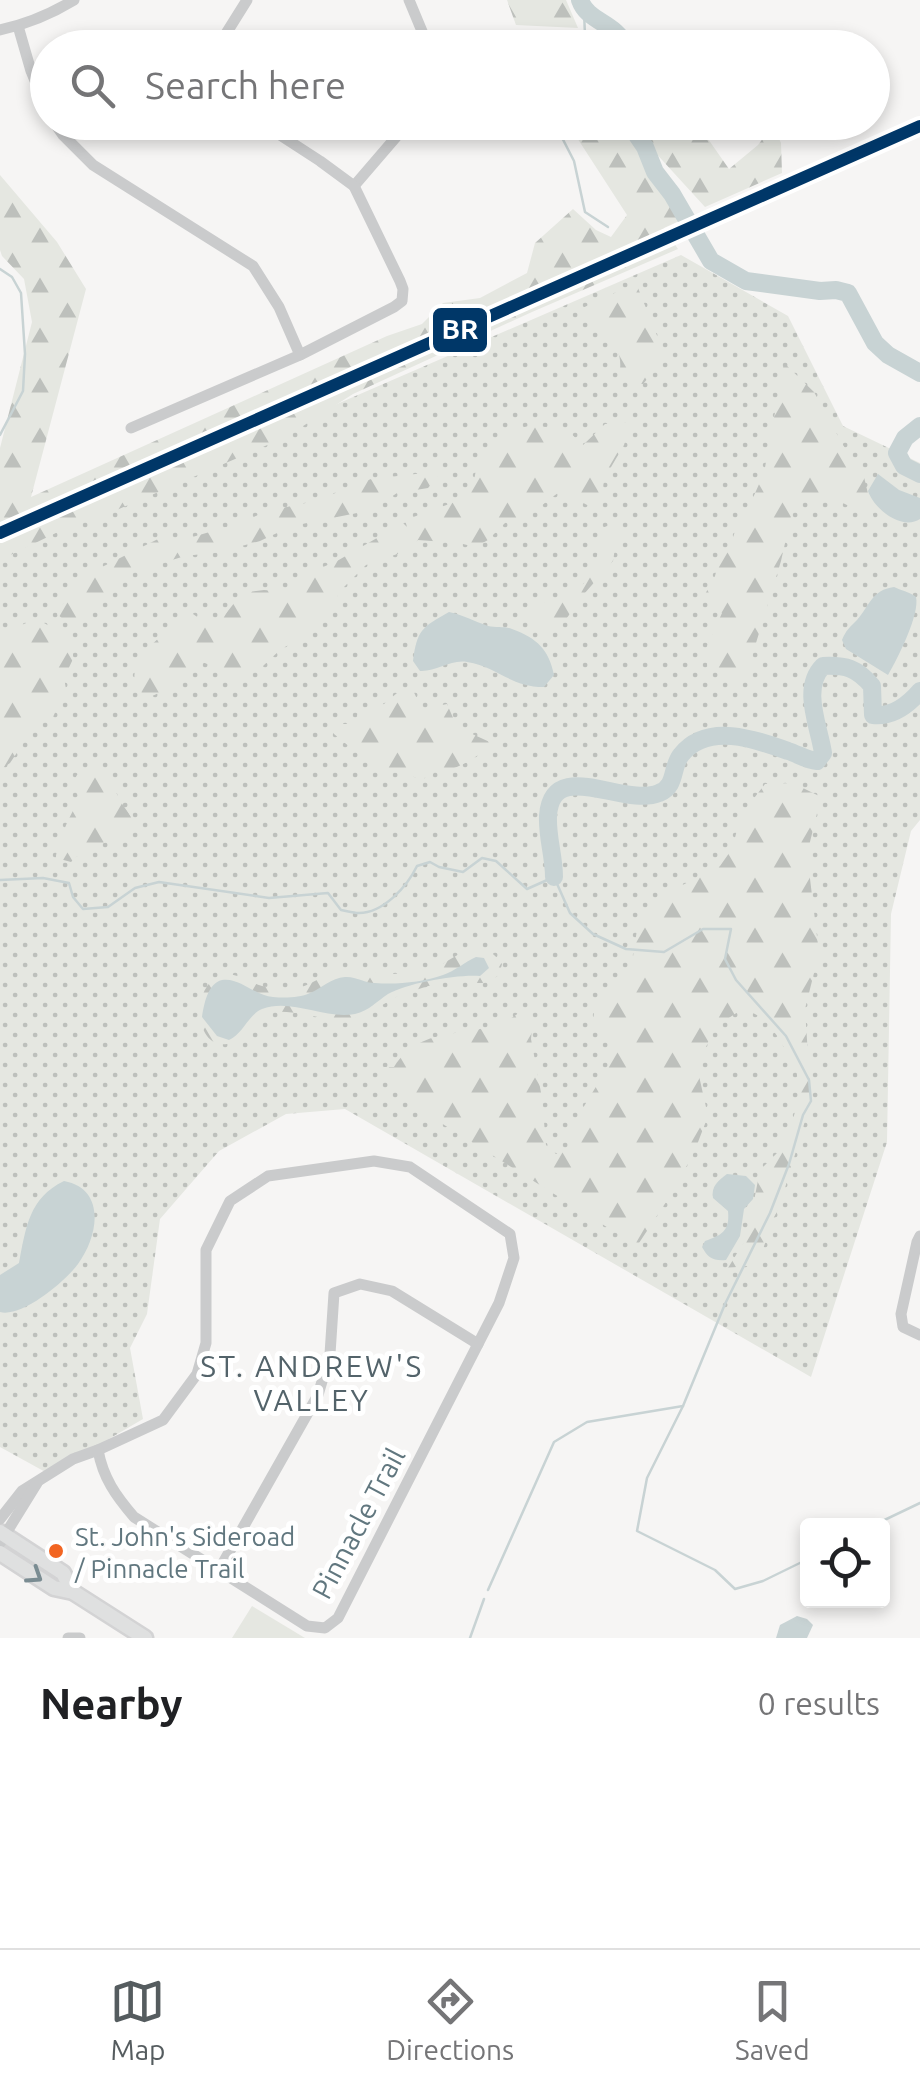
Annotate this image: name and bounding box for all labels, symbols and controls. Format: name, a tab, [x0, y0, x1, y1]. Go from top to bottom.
search box	[30, 30, 890, 140]
icon: search	[65, 58, 120, 113]
text: Search here	[145, 64, 346, 106]
line badge: BR	[431, 306, 489, 354]
text: BR	[442, 313, 478, 344]
district label: ST. ANDREW'S VALLEY	[200, 1349, 424, 1417]
street label: Pinnacle Trail	[305, 1442, 411, 1604]
map controls	[800, 1518, 890, 1608]
button: locate	[800, 1518, 890, 1608]
place label: St. John's Sideroad / Pinnacle Trail	[74, 1522, 295, 1583]
marker: St. John's Sideroad / Pinnacle Trail	[46, 1541, 66, 1561]
one-way arrow	[24, 1563, 42, 1582]
text: Nearby	[40, 1680, 183, 1727]
text: 0 results	[758, 1685, 880, 1721]
tab: Map	[110, 1974, 166, 2065]
tab: Directions	[386, 1974, 514, 2065]
tab: Saved	[735, 1974, 810, 2065]

